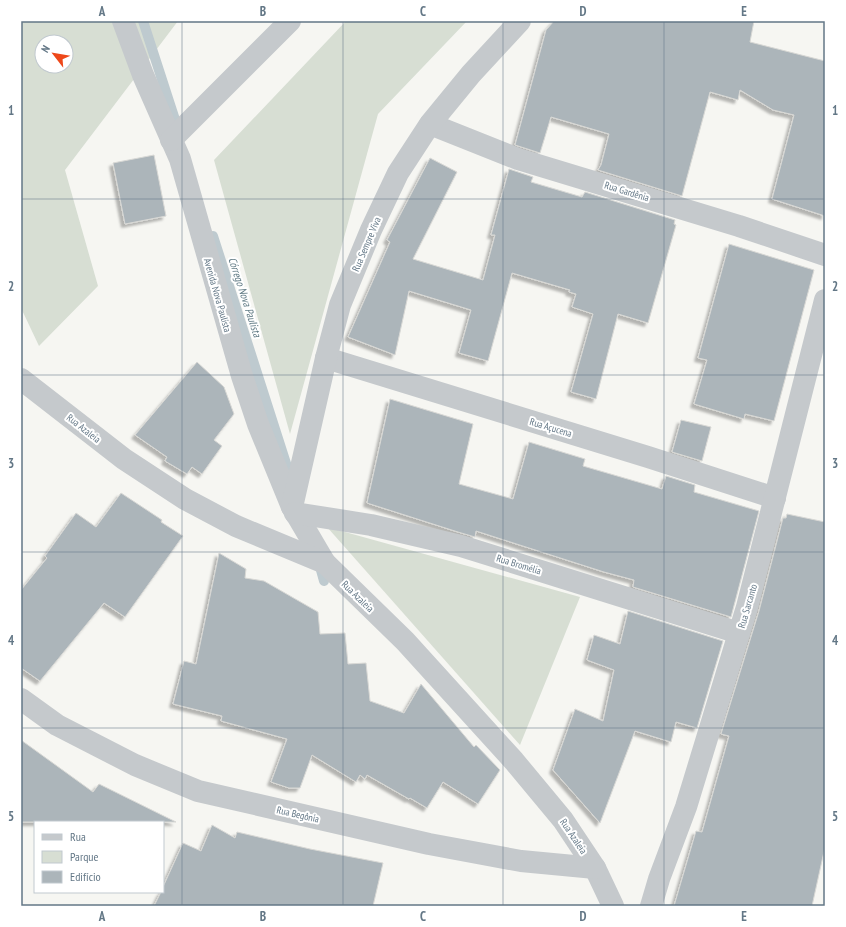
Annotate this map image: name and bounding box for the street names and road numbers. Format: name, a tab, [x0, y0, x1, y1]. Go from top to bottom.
street label: Rua Gardênia	[603, 179, 651, 204]
street label: Rua Sempre Viva	[349, 215, 384, 273]
street label: Avenida Nova Paulista	[201, 257, 234, 334]
street label: Rua Azaleia	[64, 411, 103, 446]
street label: Rua Açucena	[528, 415, 574, 440]
street label: Rua Bromélia	[495, 552, 543, 577]
street label: Rua Azaleia	[339, 578, 376, 615]
street label: Rua Sarcanto	[735, 583, 760, 630]
street label: Rua Begônia	[275, 803, 320, 826]
street label: Rua Azaleia	[557, 816, 590, 856]

